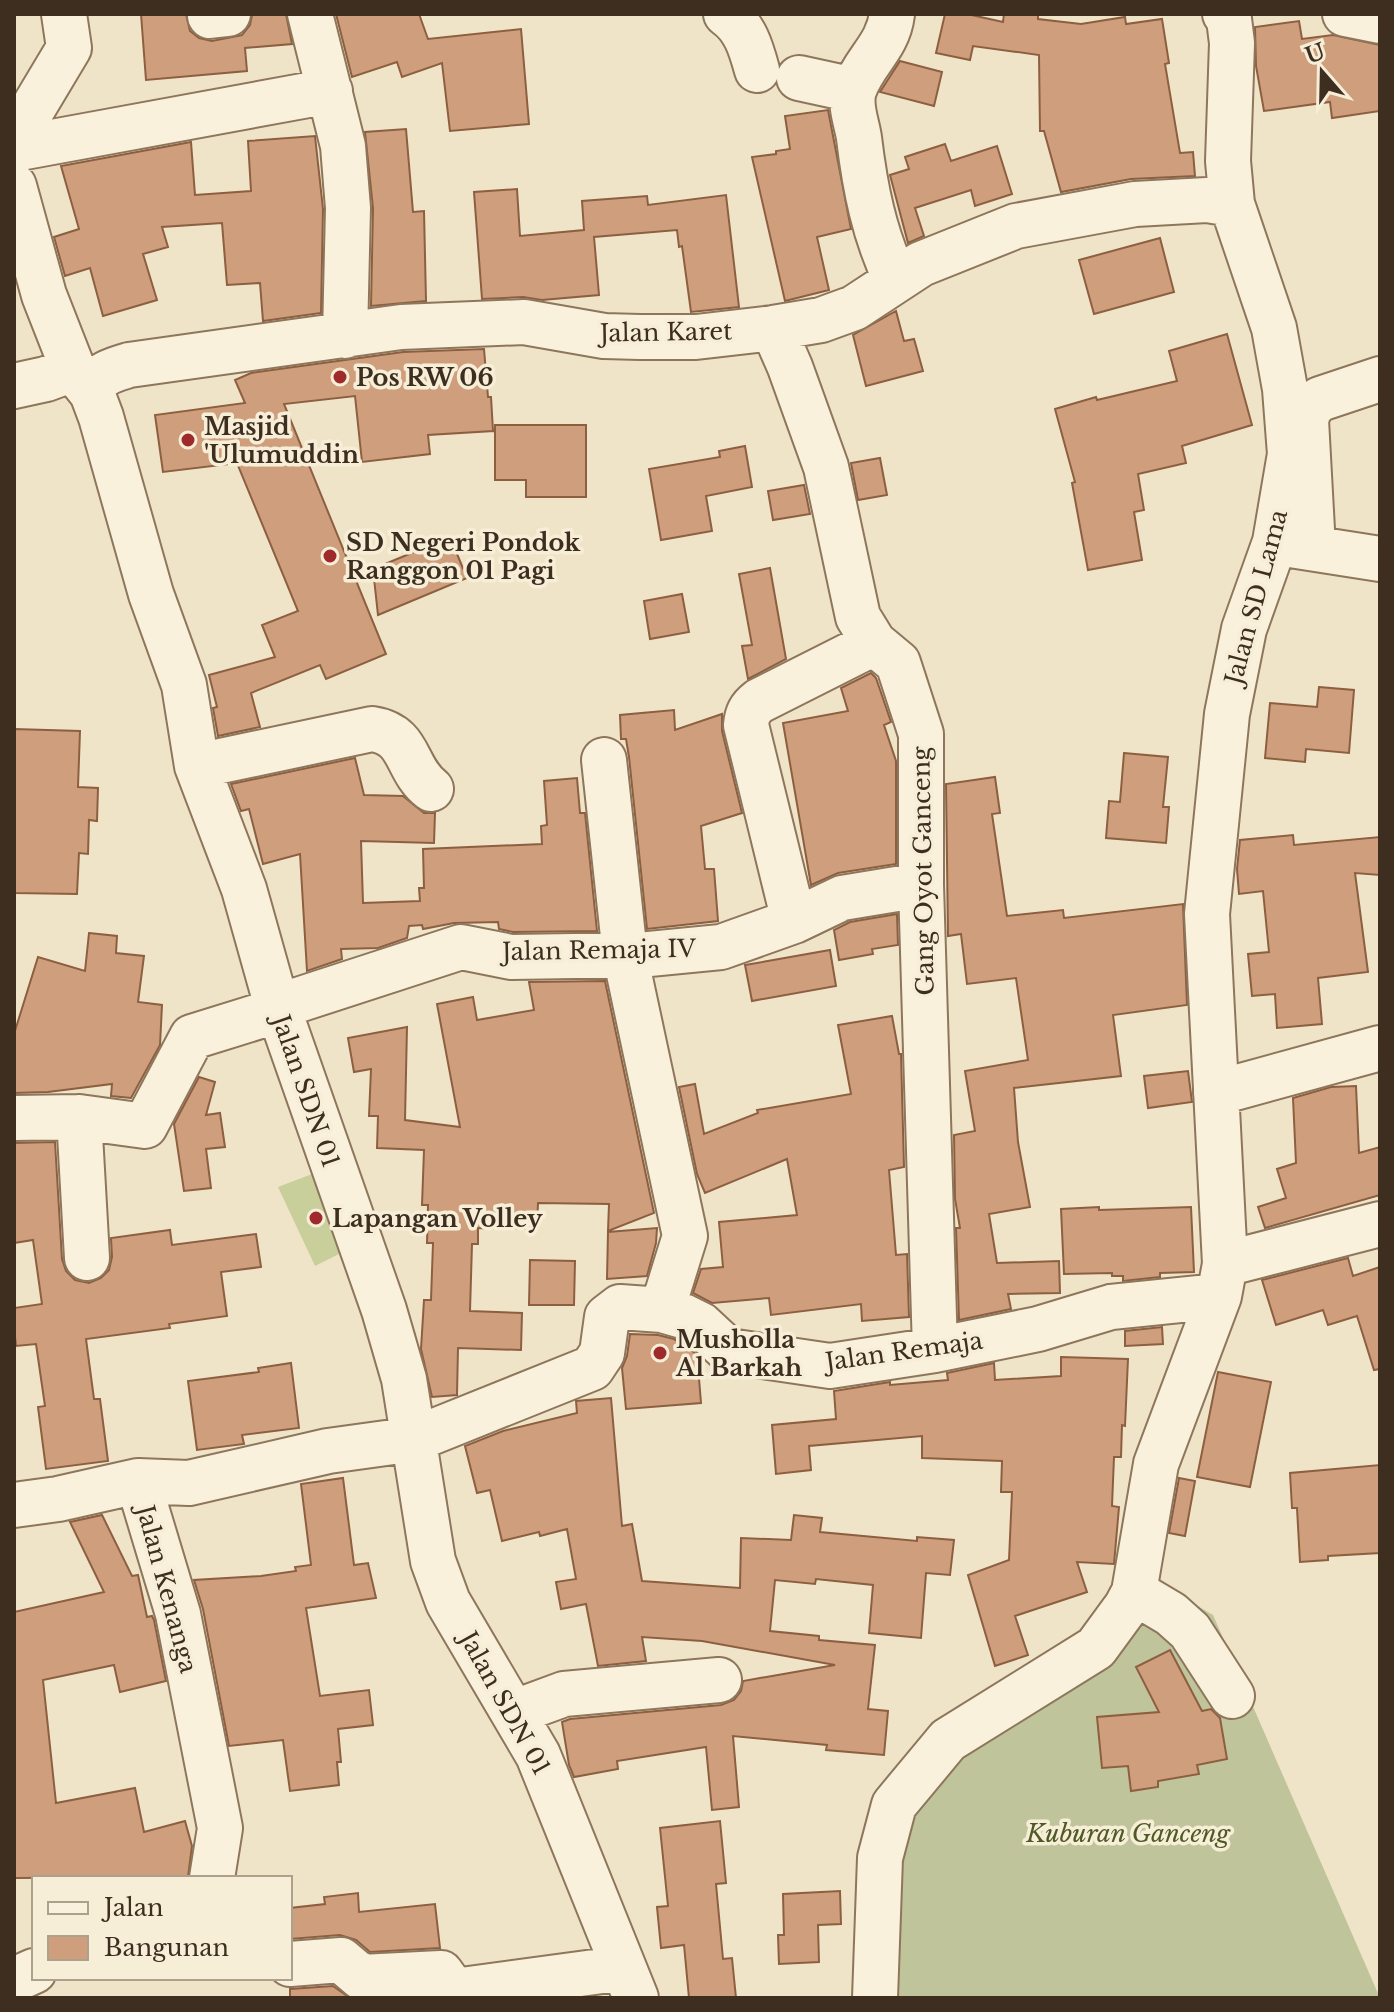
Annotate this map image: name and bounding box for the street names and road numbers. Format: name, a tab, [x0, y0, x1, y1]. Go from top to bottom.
street label: Jalan Karet	[597, 316, 732, 348]
street label: Jalan SD Lama	[1218, 506, 1293, 691]
street label: Gang Oyot Ganceng	[906, 746, 940, 996]
street label: Jalan Remaja IV	[499, 934, 697, 966]
street label: Jalan SDN 01	[265, 1008, 346, 1171]
street label: Jalan Remaja	[820, 1326, 985, 1377]
street label: Jalan Kenanga	[130, 1499, 204, 1677]
street label: Jalan SDN 01	[452, 1624, 556, 1780]

